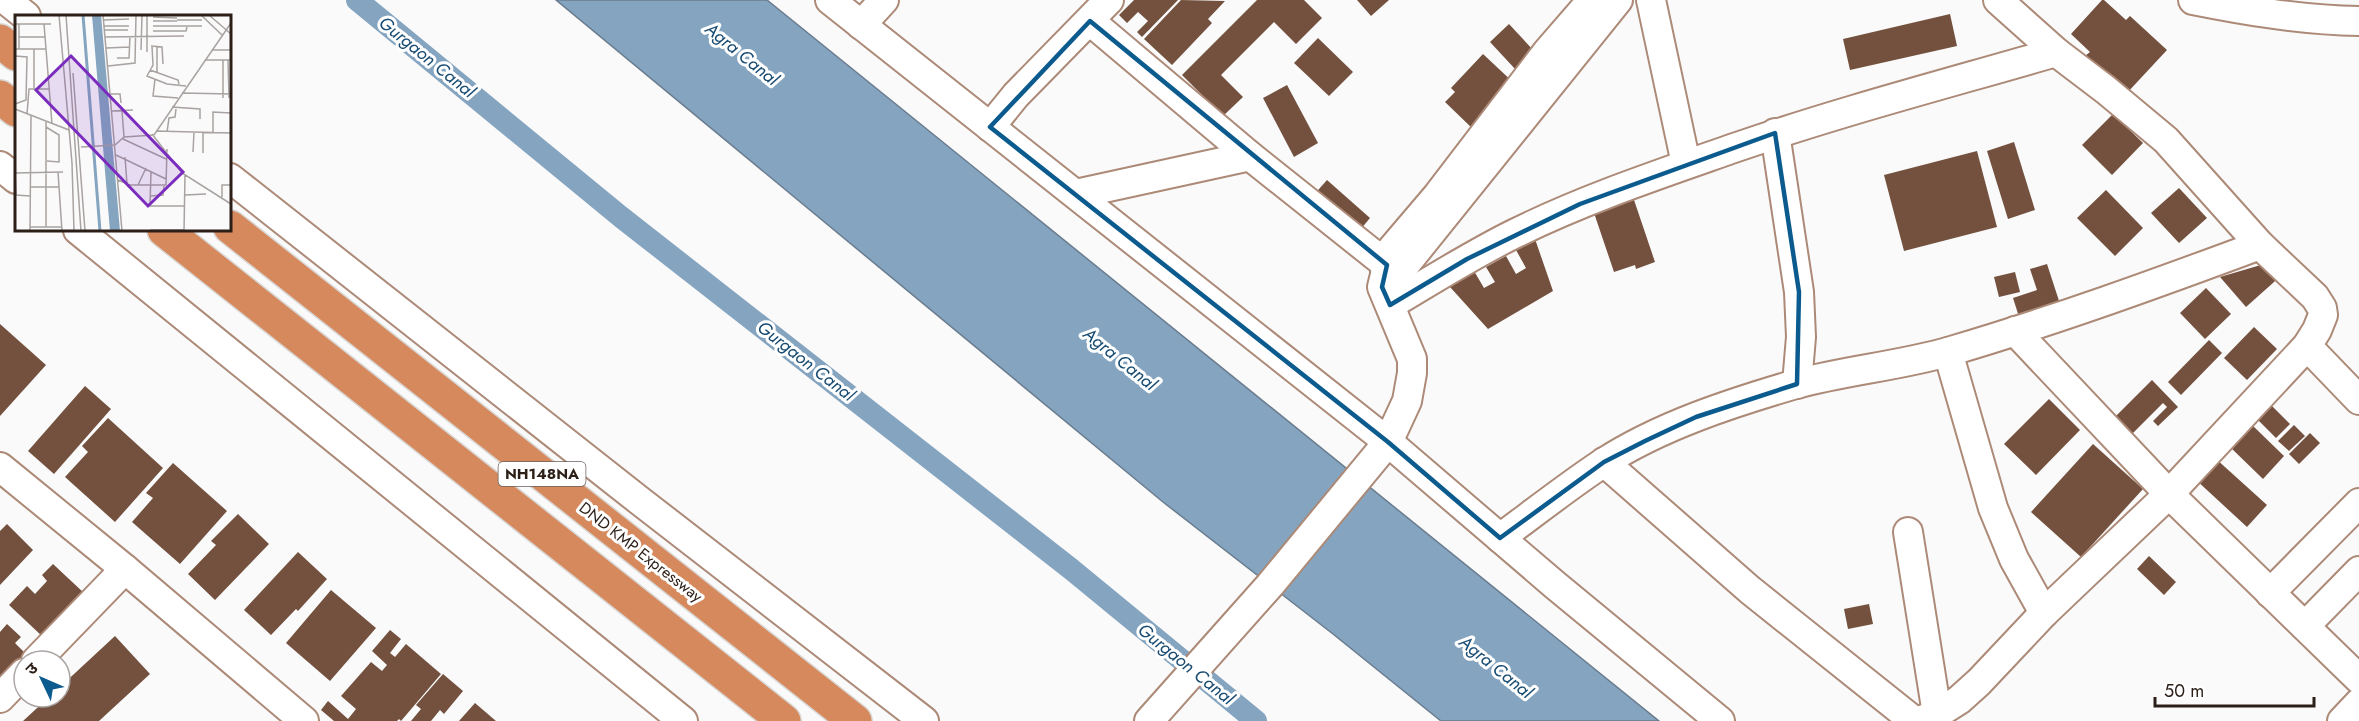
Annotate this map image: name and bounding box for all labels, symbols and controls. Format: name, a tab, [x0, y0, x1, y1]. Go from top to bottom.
water label: Gurgaon Canal	[373, 10, 482, 105]
inset map	[15, 15, 231, 231]
water label: Agra Canal	[699, 16, 785, 92]
water label: Gurgaon Canal	[752, 315, 861, 408]
water label: Agra Canal	[1077, 321, 1163, 397]
road number: NH148NA	[498, 462, 586, 486]
street label: DND KMP Expressway	[574, 496, 708, 608]
water label: Gurgaon Canal	[1132, 617, 1241, 712]
water label: Agra Canal	[1453, 629, 1539, 705]
north arrow	[12, 649, 72, 709]
text: उ	[20, 657, 44, 680]
scale bar	[2155, 670, 2314, 708]
text: 50 m	[2164, 678, 2204, 704]

